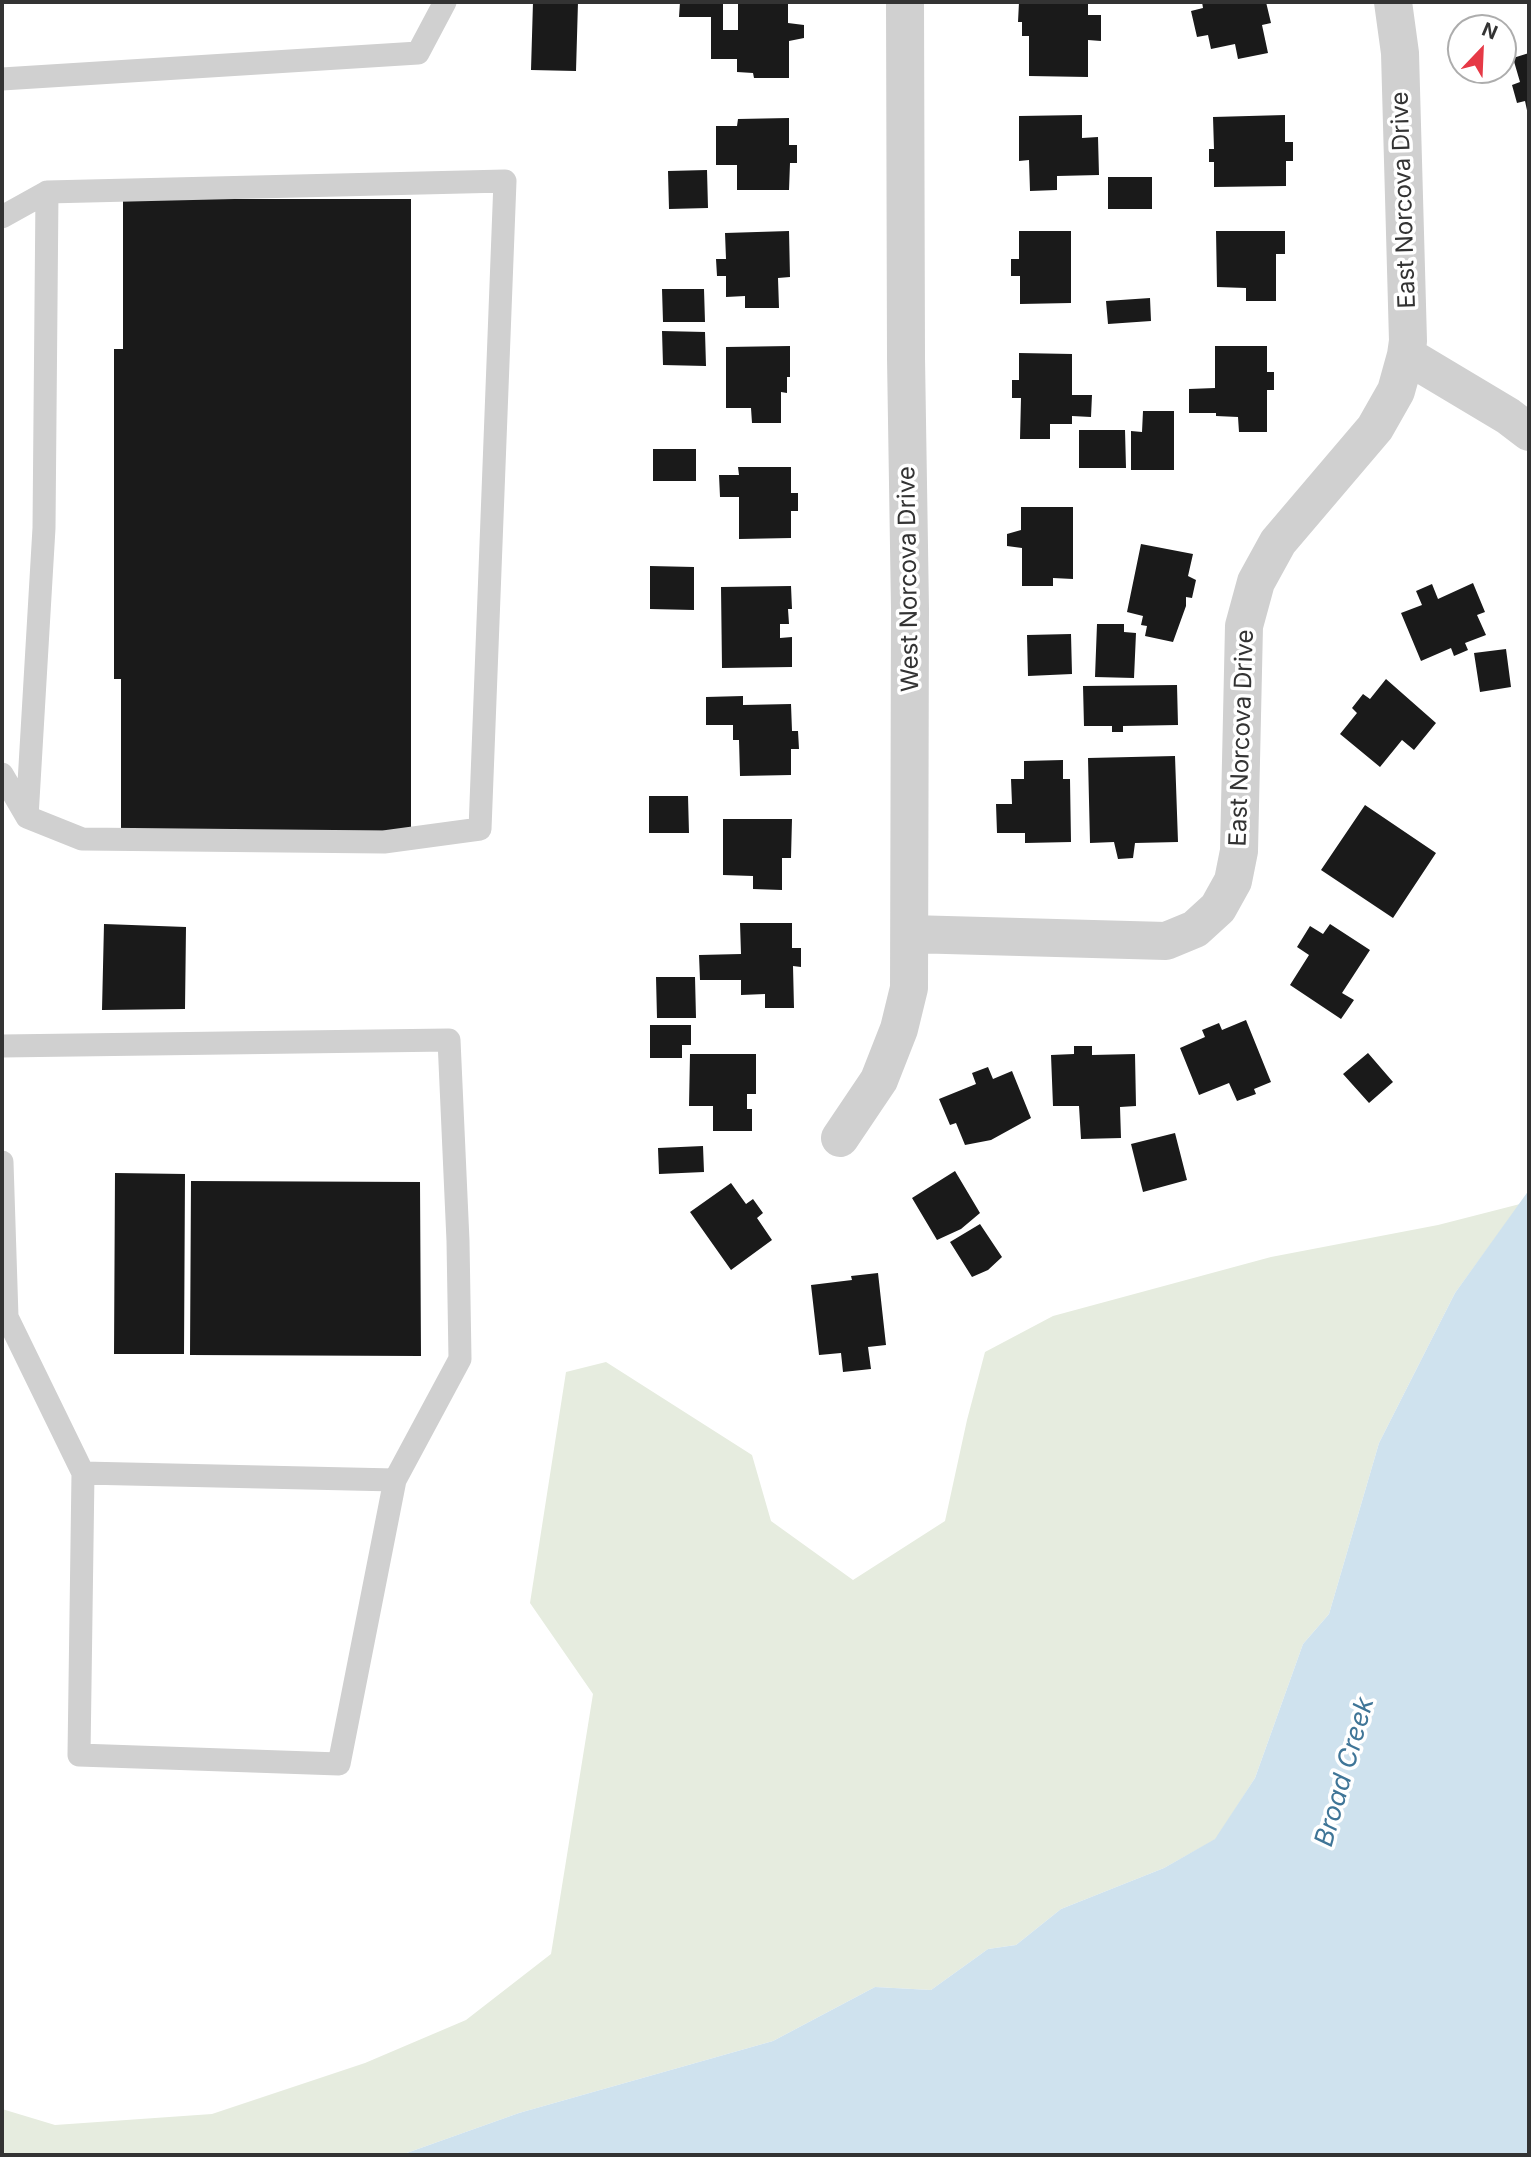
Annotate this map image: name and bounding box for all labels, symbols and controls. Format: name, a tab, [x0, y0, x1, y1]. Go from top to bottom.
north arrow	[1447, 14, 1517, 84]
text: N	[1478, 18, 1501, 44]
street label: East Norcova Drive	[1386, 91, 1422, 309]
street label: West Norcova Drive	[893, 466, 925, 692]
street label: East Norcova Drive	[1224, 629, 1260, 847]
water label: Broad Creek	[1309, 1694, 1381, 1850]

